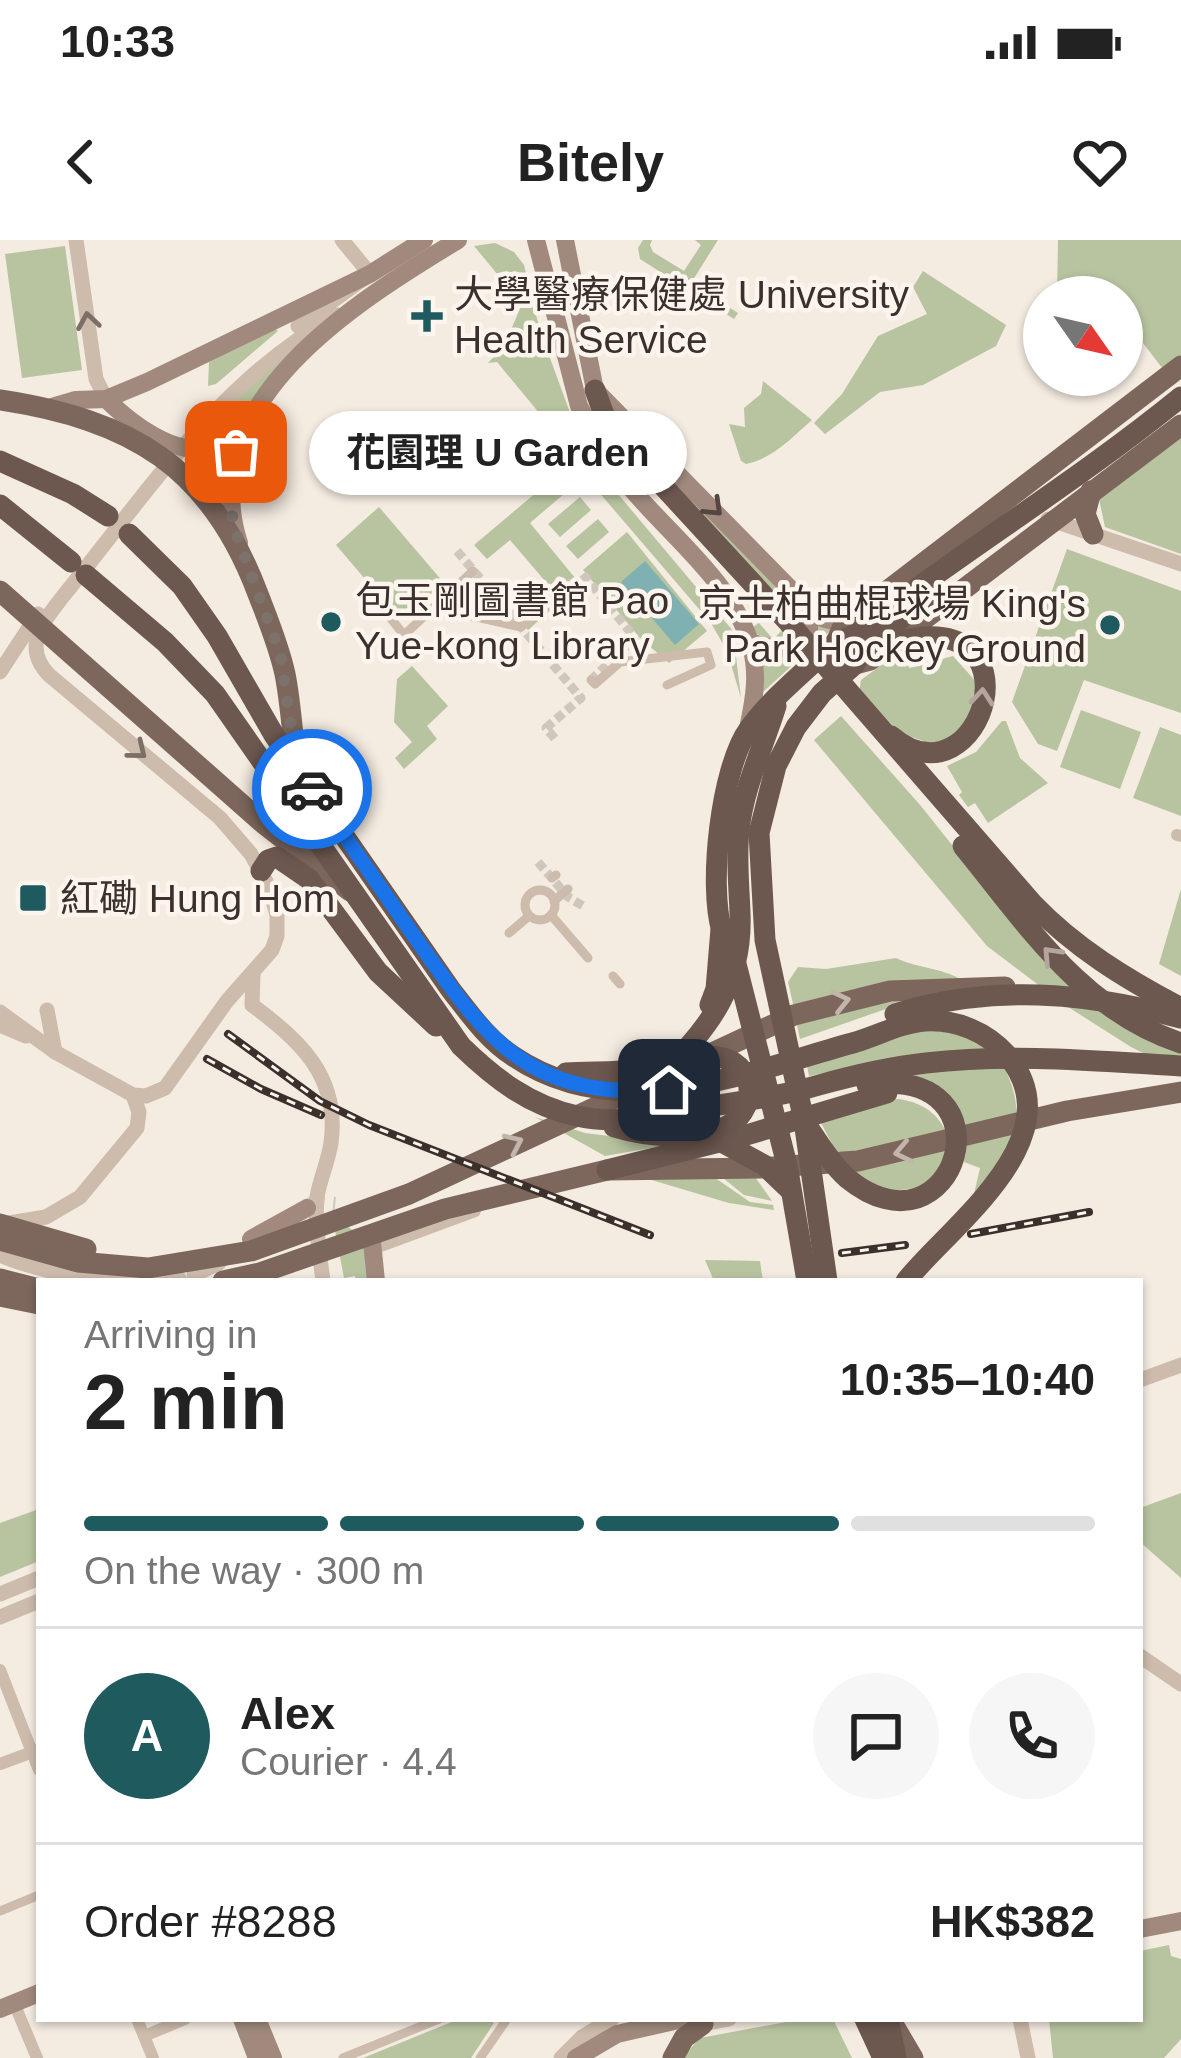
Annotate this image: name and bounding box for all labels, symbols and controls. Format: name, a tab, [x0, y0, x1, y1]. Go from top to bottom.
text: 10:33	[60, 16, 175, 67]
icon: back	[48, 129, 114, 195]
icon: heart	[1067, 129, 1133, 195]
text: Bitely	[517, 132, 664, 192]
place label: 大學醫療保健處 University Health Service	[454, 273, 910, 361]
north arrow	[1023, 276, 1143, 396]
map controls	[1023, 276, 1143, 396]
marker: 大學醫療保健處 University Health Service	[411, 300, 443, 332]
one-way arrow	[76, 311, 102, 330]
pin	[185, 401, 287, 503]
callout: 花園理 U Garden	[308, 410, 686, 494]
icon: bag	[203, 419, 269, 485]
text: 花園理 U Garden	[346, 431, 650, 474]
one-way arrow	[700, 494, 722, 516]
place label: 包玉剛圖書館 Pao Yue-kong Library	[355, 579, 669, 667]
place label: 京士柏曲棍球場 King's Park Hockey Ground	[697, 582, 1086, 670]
marker: 包玉剛圖書館 Pao Yue-kong Library	[318, 609, 344, 635]
marker: 京士柏曲棍球場 King's Park Hockey Ground	[1097, 612, 1123, 638]
one-way arrow	[969, 687, 994, 706]
courier	[252, 729, 372, 849]
one-way arrow	[124, 736, 146, 758]
icon: car	[279, 756, 345, 822]
place label: 紅磡 Hung Hom	[60, 877, 335, 920]
marker: 紅磡 Hung Hom	[17, 882, 49, 914]
one-way arrow	[1043, 947, 1065, 969]
one-way arrow	[831, 990, 851, 1015]
pin	[618, 1039, 720, 1141]
icon: home	[636, 1057, 702, 1123]
one-way arrow	[502, 1134, 523, 1157]
one-way arrow	[893, 1138, 913, 1163]
text: Arriving in	[84, 1313, 257, 1356]
text: 10:35–10:40	[840, 1354, 1095, 1405]
text: 2 min	[84, 1358, 288, 1446]
text: On the way · 300 m	[84, 1549, 424, 1592]
button: chat	[813, 1673, 939, 1799]
button: phone	[969, 1673, 1095, 1799]
text: Alex	[240, 1688, 335, 1739]
text: A	[131, 1710, 163, 1761]
text: Courier · 4.4	[240, 1740, 457, 1783]
text: Order #8288	[84, 1896, 337, 1947]
text: HK$382	[930, 1896, 1095, 1947]

